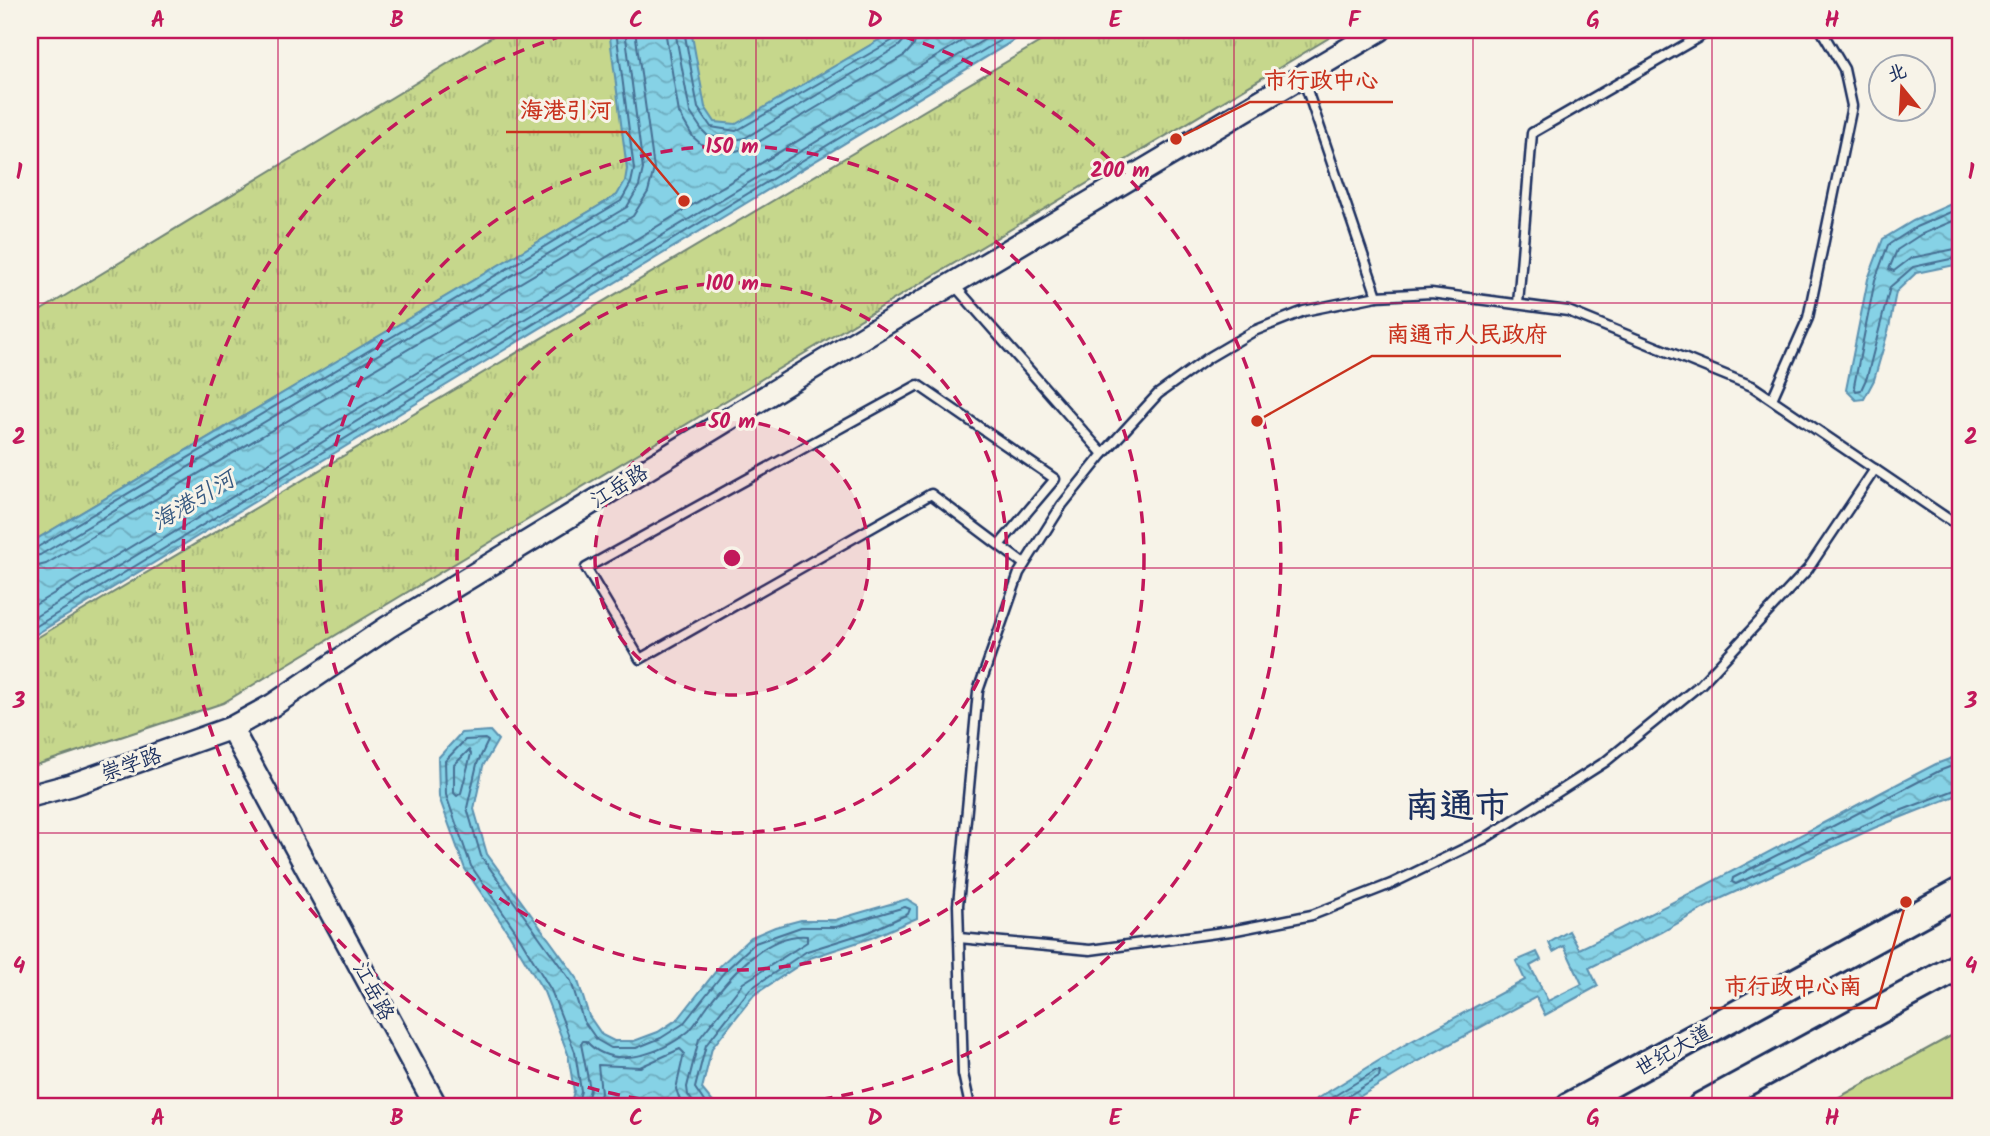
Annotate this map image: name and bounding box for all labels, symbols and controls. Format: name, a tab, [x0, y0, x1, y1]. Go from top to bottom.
text: A	[151, 3, 165, 39]
text: B	[390, 3, 404, 39]
text: C	[629, 3, 643, 39]
text: D	[867, 3, 883, 39]
text: E	[1109, 3, 1123, 39]
text: F	[1348, 3, 1362, 39]
text: G	[1586, 3, 1600, 39]
text: H	[1825, 3, 1840, 39]
north arrow	[1868, 52, 1938, 122]
text: 北	[1884, 57, 1911, 91]
callout: 市行政中心	[1250, 58, 1393, 102]
text: 市行政中心	[1264, 64, 1379, 100]
callout: 海港引河	[506, 88, 626, 132]
text: 海港引河	[520, 94, 612, 130]
text: 150 m	[705, 131, 759, 164]
text: 1	[16, 155, 23, 191]
text: 200 m	[1090, 155, 1150, 188]
text: 1	[1968, 155, 1975, 191]
text: 100 m	[705, 268, 759, 301]
callout: 南通市人民政府	[1372, 312, 1561, 356]
text: 南通市人民政府	[1387, 318, 1548, 354]
text: 50 m	[708, 406, 755, 439]
text: 2	[12, 420, 26, 456]
text: 2	[1964, 420, 1978, 456]
street label: 江岳路	[584, 457, 655, 518]
water label: 海港引河	[145, 461, 246, 541]
centre of rings	[720, 546, 744, 570]
text: 3	[12, 684, 26, 720]
text: 3	[1964, 684, 1978, 720]
street label: 崇学路	[96, 740, 167, 791]
district label: 南通市	[1404, 780, 1510, 836]
text: 4	[13, 949, 26, 985]
text: 4	[1965, 949, 1978, 985]
street label: 江岳路	[343, 956, 402, 1027]
callout: 市行政中心南	[1710, 964, 1876, 1008]
text: 市行政中心南	[1724, 970, 1862, 1006]
street label: 世纪大道	[1629, 1017, 1718, 1086]
text: A	[151, 1101, 165, 1136]
text: B	[390, 1101, 404, 1136]
text: C	[629, 1101, 643, 1136]
text: D	[867, 1101, 883, 1136]
text: E	[1109, 1101, 1123, 1136]
text: F	[1348, 1101, 1362, 1136]
text: G	[1586, 1101, 1600, 1136]
text: H	[1825, 1101, 1840, 1136]

